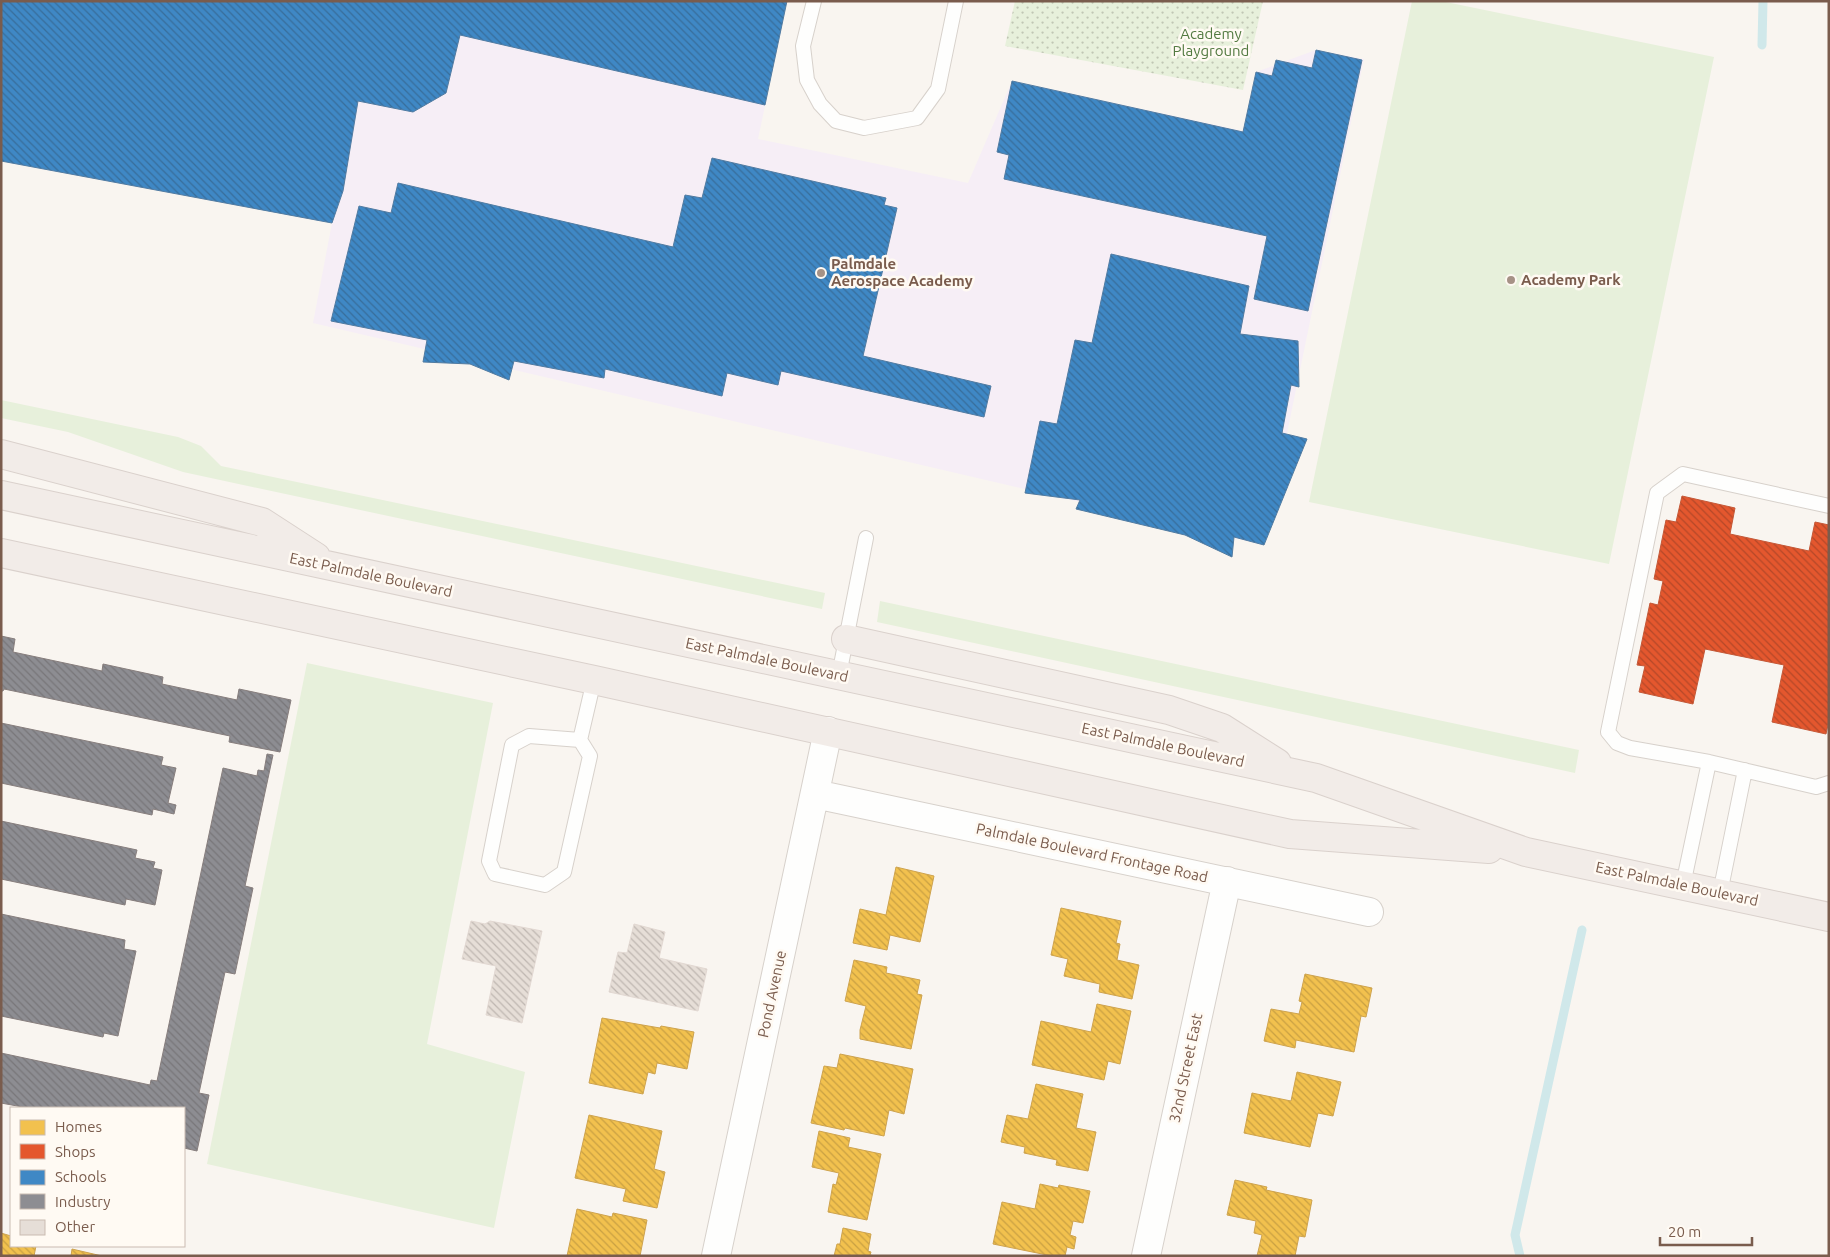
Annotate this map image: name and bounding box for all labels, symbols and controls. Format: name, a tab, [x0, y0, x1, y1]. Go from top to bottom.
park label: Academy Playground	[1173, 25, 1249, 59]
place label: Palmdale Aerospace Academy	[831, 255, 973, 289]
marker: Palmdale Aerospace Academy	[815, 267, 827, 279]
place label: Academy Park	[1521, 271, 1621, 288]
marker: Academy Park	[1505, 274, 1517, 286]
street label: East Palmdale Boulevard	[288, 549, 454, 600]
street label: East Palmdale Boulevard	[684, 634, 850, 685]
street label: East Palmdale Boulevard	[1080, 719, 1246, 770]
street label: Palmdale Boulevard Frontage Road	[975, 820, 1210, 885]
street label: East Palmdale Boulevard	[1594, 858, 1760, 909]
street label: Pond Avenue	[754, 949, 789, 1039]
street label: 32nd Street East	[1166, 1011, 1205, 1124]
legend	[10, 1107, 185, 1247]
text: Homes	[55, 1118, 102, 1135]
text: Shops	[55, 1143, 96, 1160]
text: Schools	[55, 1168, 106, 1185]
text: Industry	[55, 1193, 110, 1210]
scale bar	[1660, 1214, 1752, 1246]
text: Other	[55, 1218, 95, 1235]
text: 20 m	[1668, 1223, 1701, 1240]

